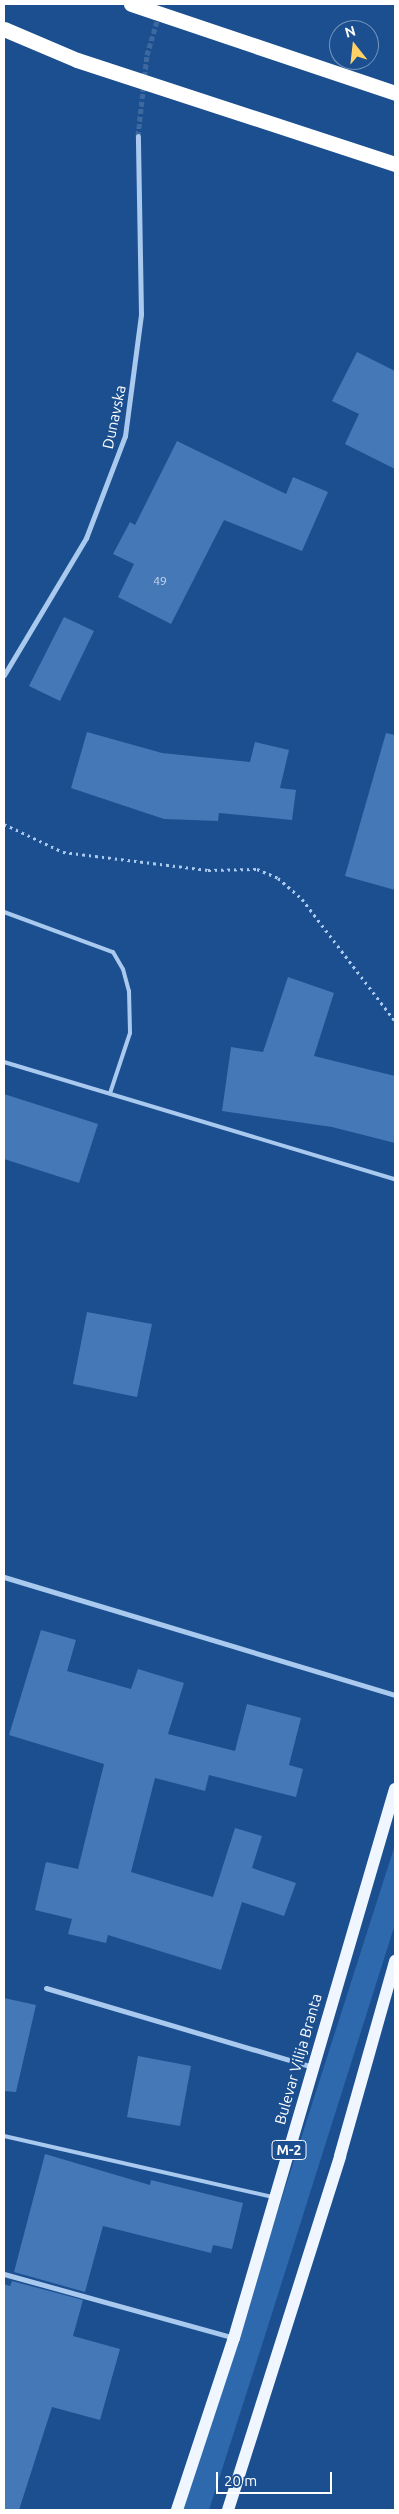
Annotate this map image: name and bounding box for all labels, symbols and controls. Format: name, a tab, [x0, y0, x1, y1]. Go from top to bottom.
north arrow	[329, 20, 379, 70]
text: N	[343, 22, 357, 41]
street label: Dunavska	[98, 384, 130, 450]
house number: 49	[153, 574, 167, 588]
street label: Bulevar Vilija Branta	[271, 1991, 325, 2127]
road number: M-2	[272, 2138, 306, 2162]
scale bar	[219, 2462, 335, 2494]
text: 20 m	[224, 2472, 257, 2489]

